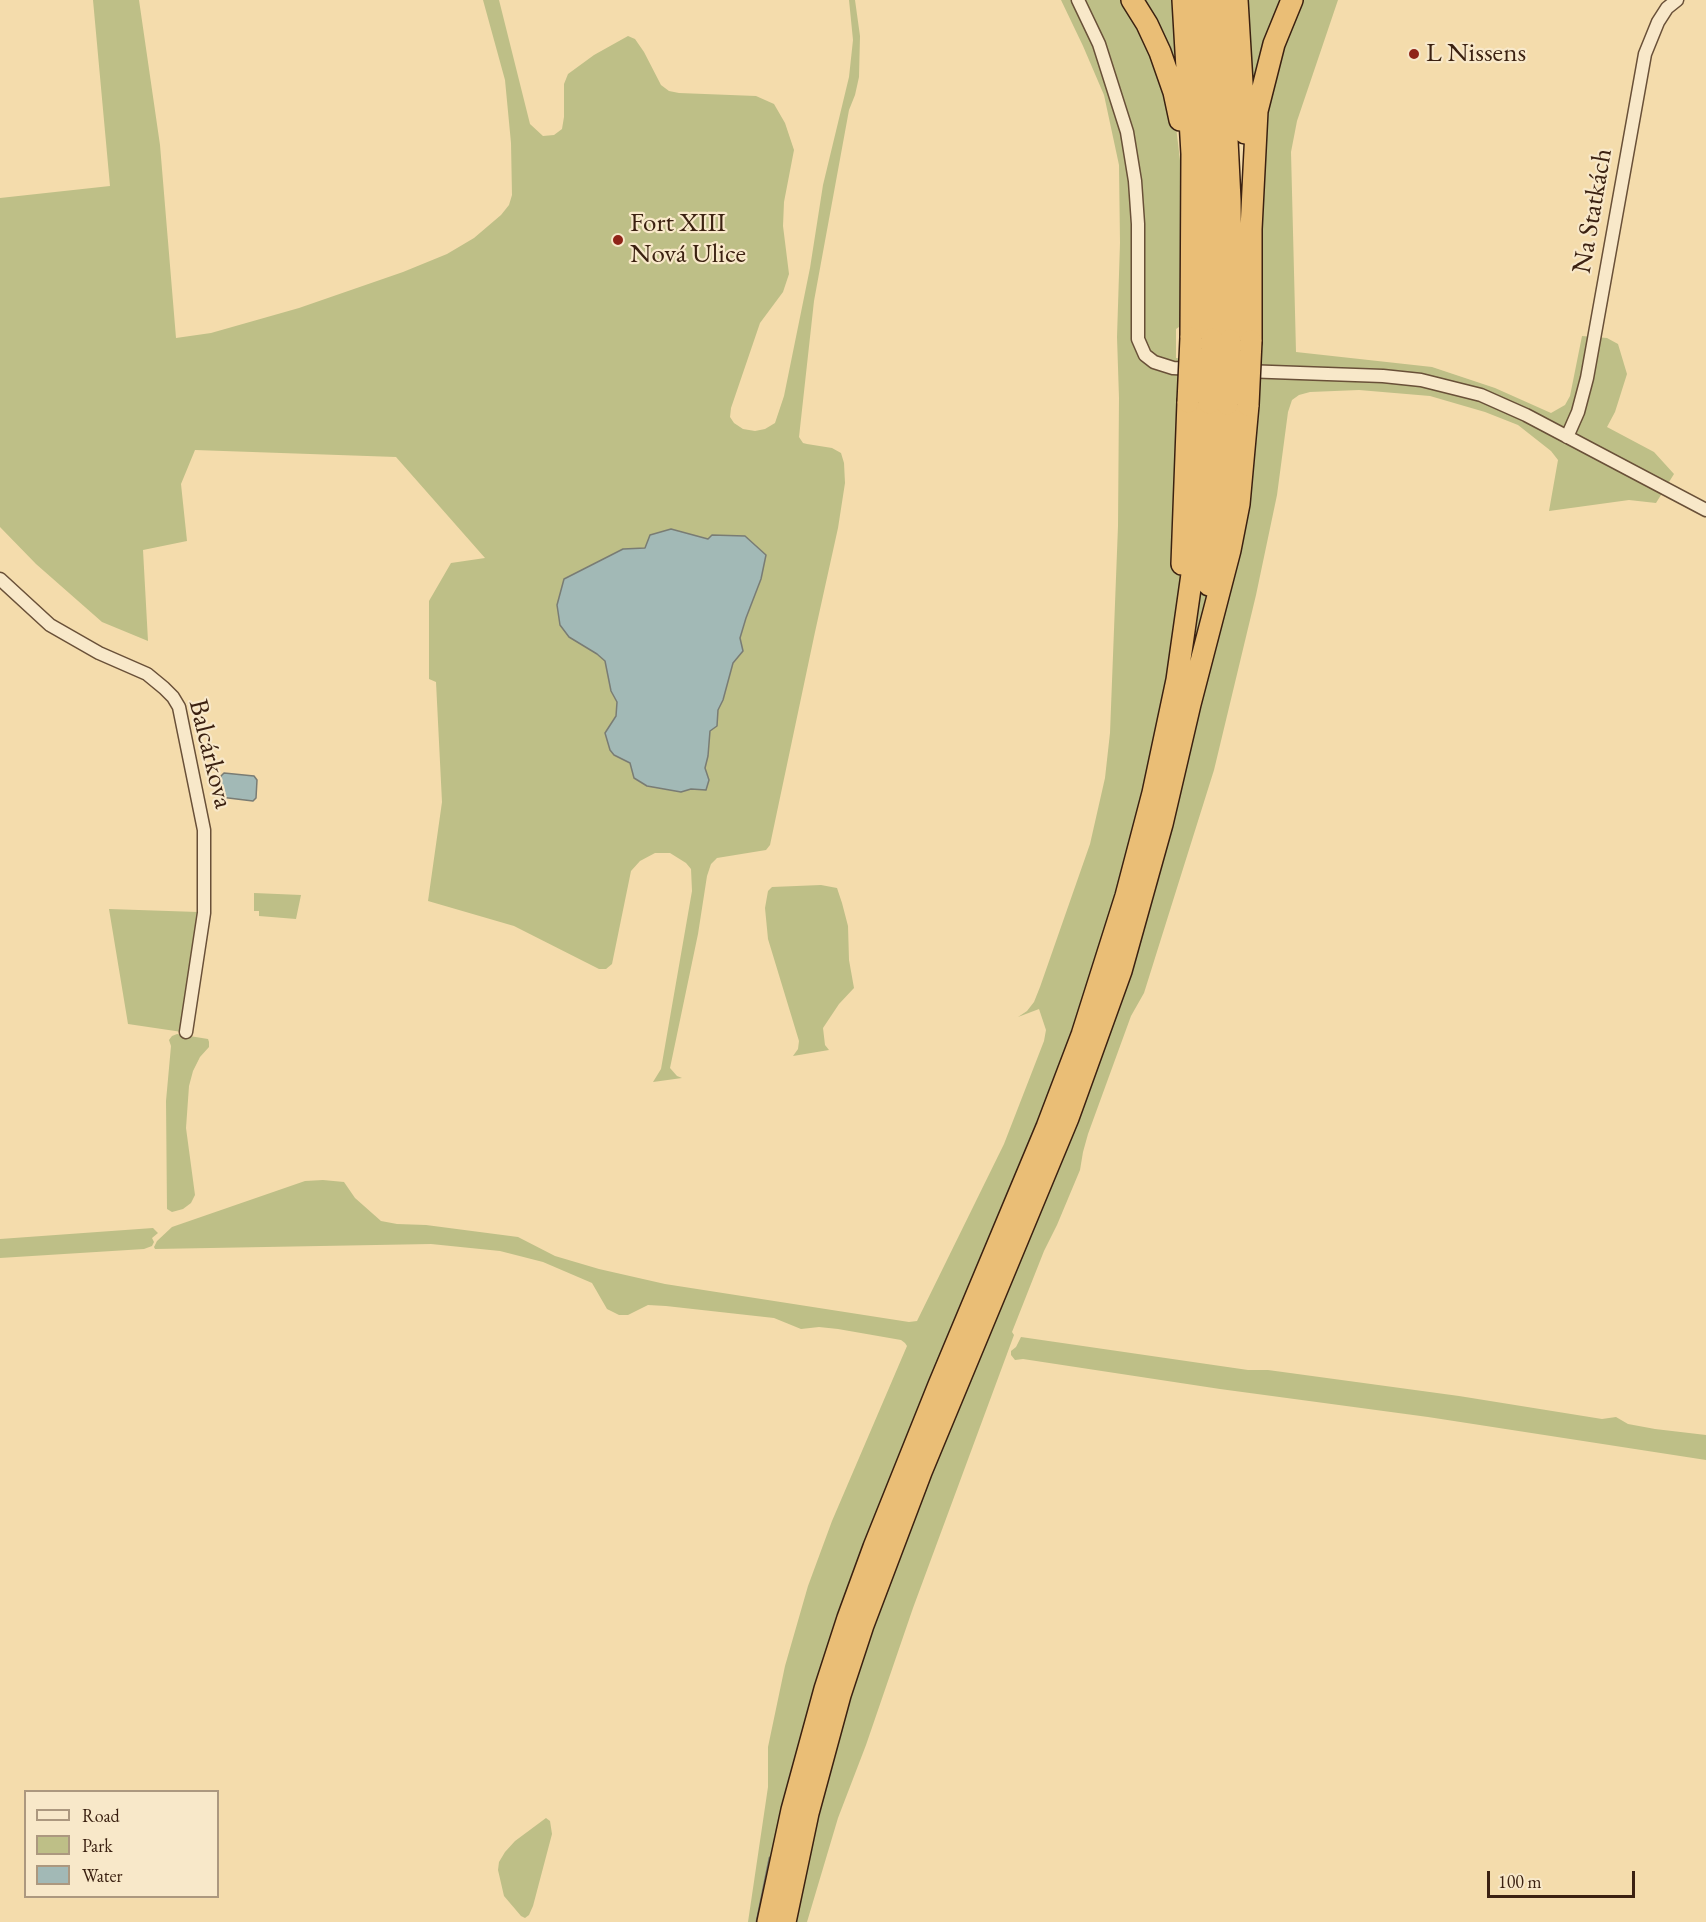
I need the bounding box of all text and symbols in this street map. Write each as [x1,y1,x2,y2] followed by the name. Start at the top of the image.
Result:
[1426,38,1526,70] place label: L Nissens
[1407,47,1421,61] marker: L Nissens
[1566,146,1620,276] street label: Na Statkách
[630,208,746,271] place label: Fort XIII Nová Ulice
[611,233,625,247] marker: Fort XIII Nová Ulice
[181,696,239,812] street label: Balcárkova
[24,1790,219,1898] legend
[82,1804,120,1827] text: Road
[82,1834,113,1857] text: Park
[1490,1859,1638,1897] scale bar
[82,1864,123,1887] text: Water
[1498,1870,1542,1893] text: 100 m

